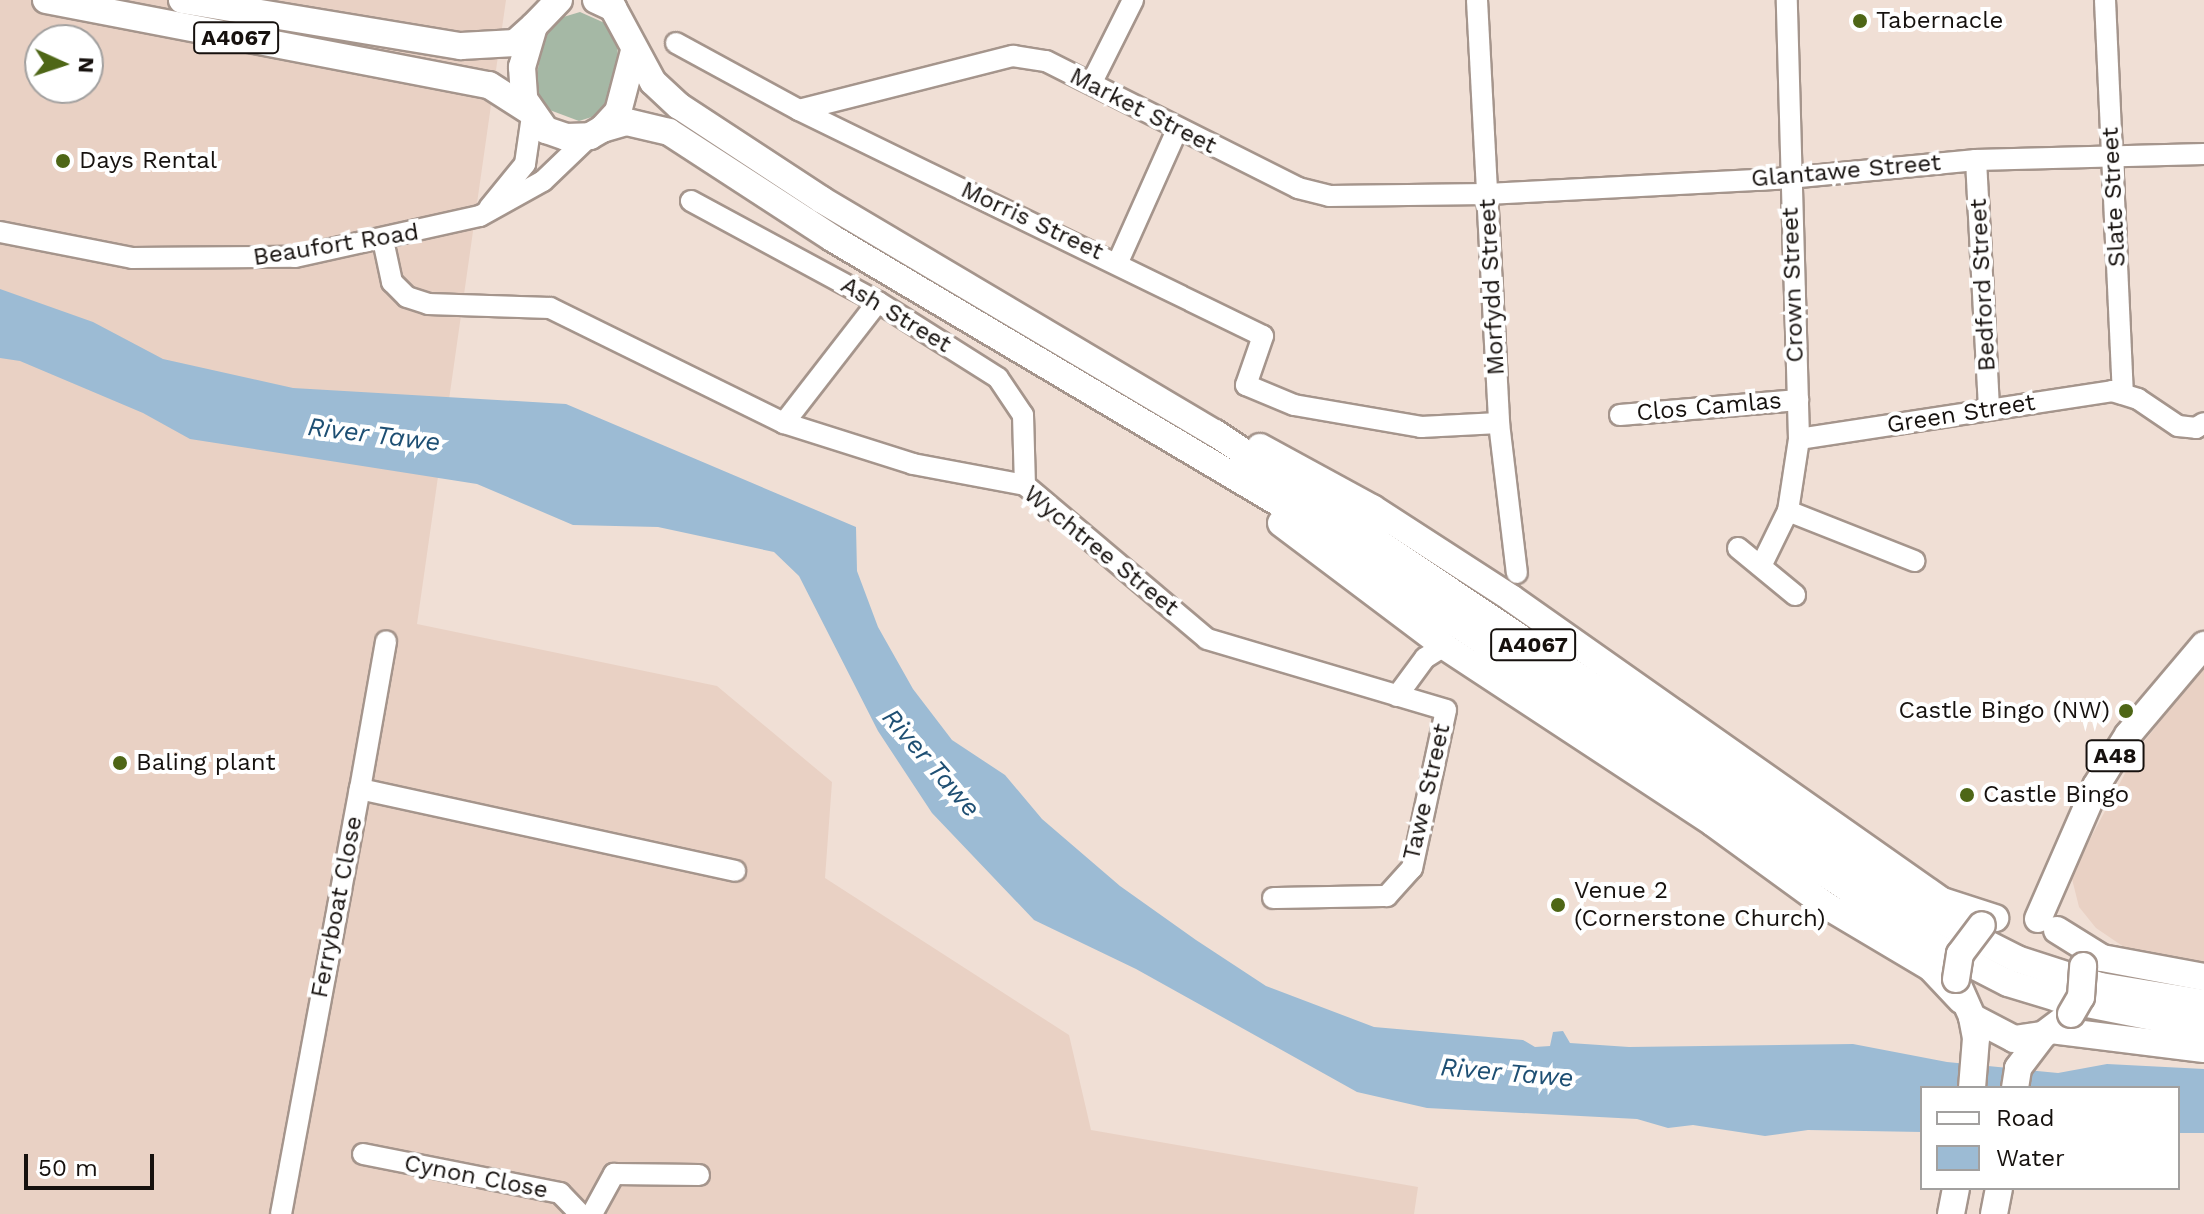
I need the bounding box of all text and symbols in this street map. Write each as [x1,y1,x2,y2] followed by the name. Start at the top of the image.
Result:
[1876,7,2003,35] place label: Tabernacle
[1851,12,1869,30] marker: Tabernacle
[192,20,280,56] road number: A4067
[24,24,104,104] north arrow
[74,56,99,74] text: N
[1065,62,1221,160] street label: Market Street
[2096,126,2132,268] street label: Slate Street
[79,147,217,175] place label: Days Rental
[1750,148,1942,194] street label: Glantawe Street
[54,152,72,170] marker: Days Rental
[956,175,1108,267] street label: Morris Street
[1473,198,1511,376] street label: Morfydd Street
[1964,198,2002,372] street label: Bedford Street
[1776,207,1810,363] street label: Crown Street
[251,218,421,272] street label: Beaufort Road
[836,271,956,359] street label: Ash Street
[1635,386,1783,428] street label: Clos Camlas
[1885,388,2037,440] street label: Green Street
[305,411,443,459] water label: River Tawe
[1018,480,1184,622] street label: Wychtree Street
[1489,627,1577,663] road number: A4067
[1898,697,2110,725] place label: Castle Bingo (NW)
[875,702,987,824] water label: River Tawe
[2117,702,2135,720] marker: Castle Bingo (NW)
[1397,721,1457,863] street label: Tawe Street
[2085,738,2145,774] road number: A48
[136,749,276,777] place label: Baling plant
[111,754,129,772] marker: Baling plant
[1983,781,2129,809] place label: Castle Bingo
[1958,786,1976,804] marker: Castle Bingo
[305,814,369,1000] street label: Ferryboat Close
[1574,877,1825,933] place label: Venue 2 (Cornerstone Church)
[1549,896,1567,914] marker: Venue 2 (Cornerstone Church)
[1438,1052,1576,1094] water label: River Tawe
[1920,1086,2180,1190] legend
[1996,1104,2055,1132] text: Road
[28,1138,158,1188] scale bar
[1996,1144,2065,1172] text: Water
[402,1149,550,1205] street label: Cynon Close
[38,1154,98,1182] text: 50 m

